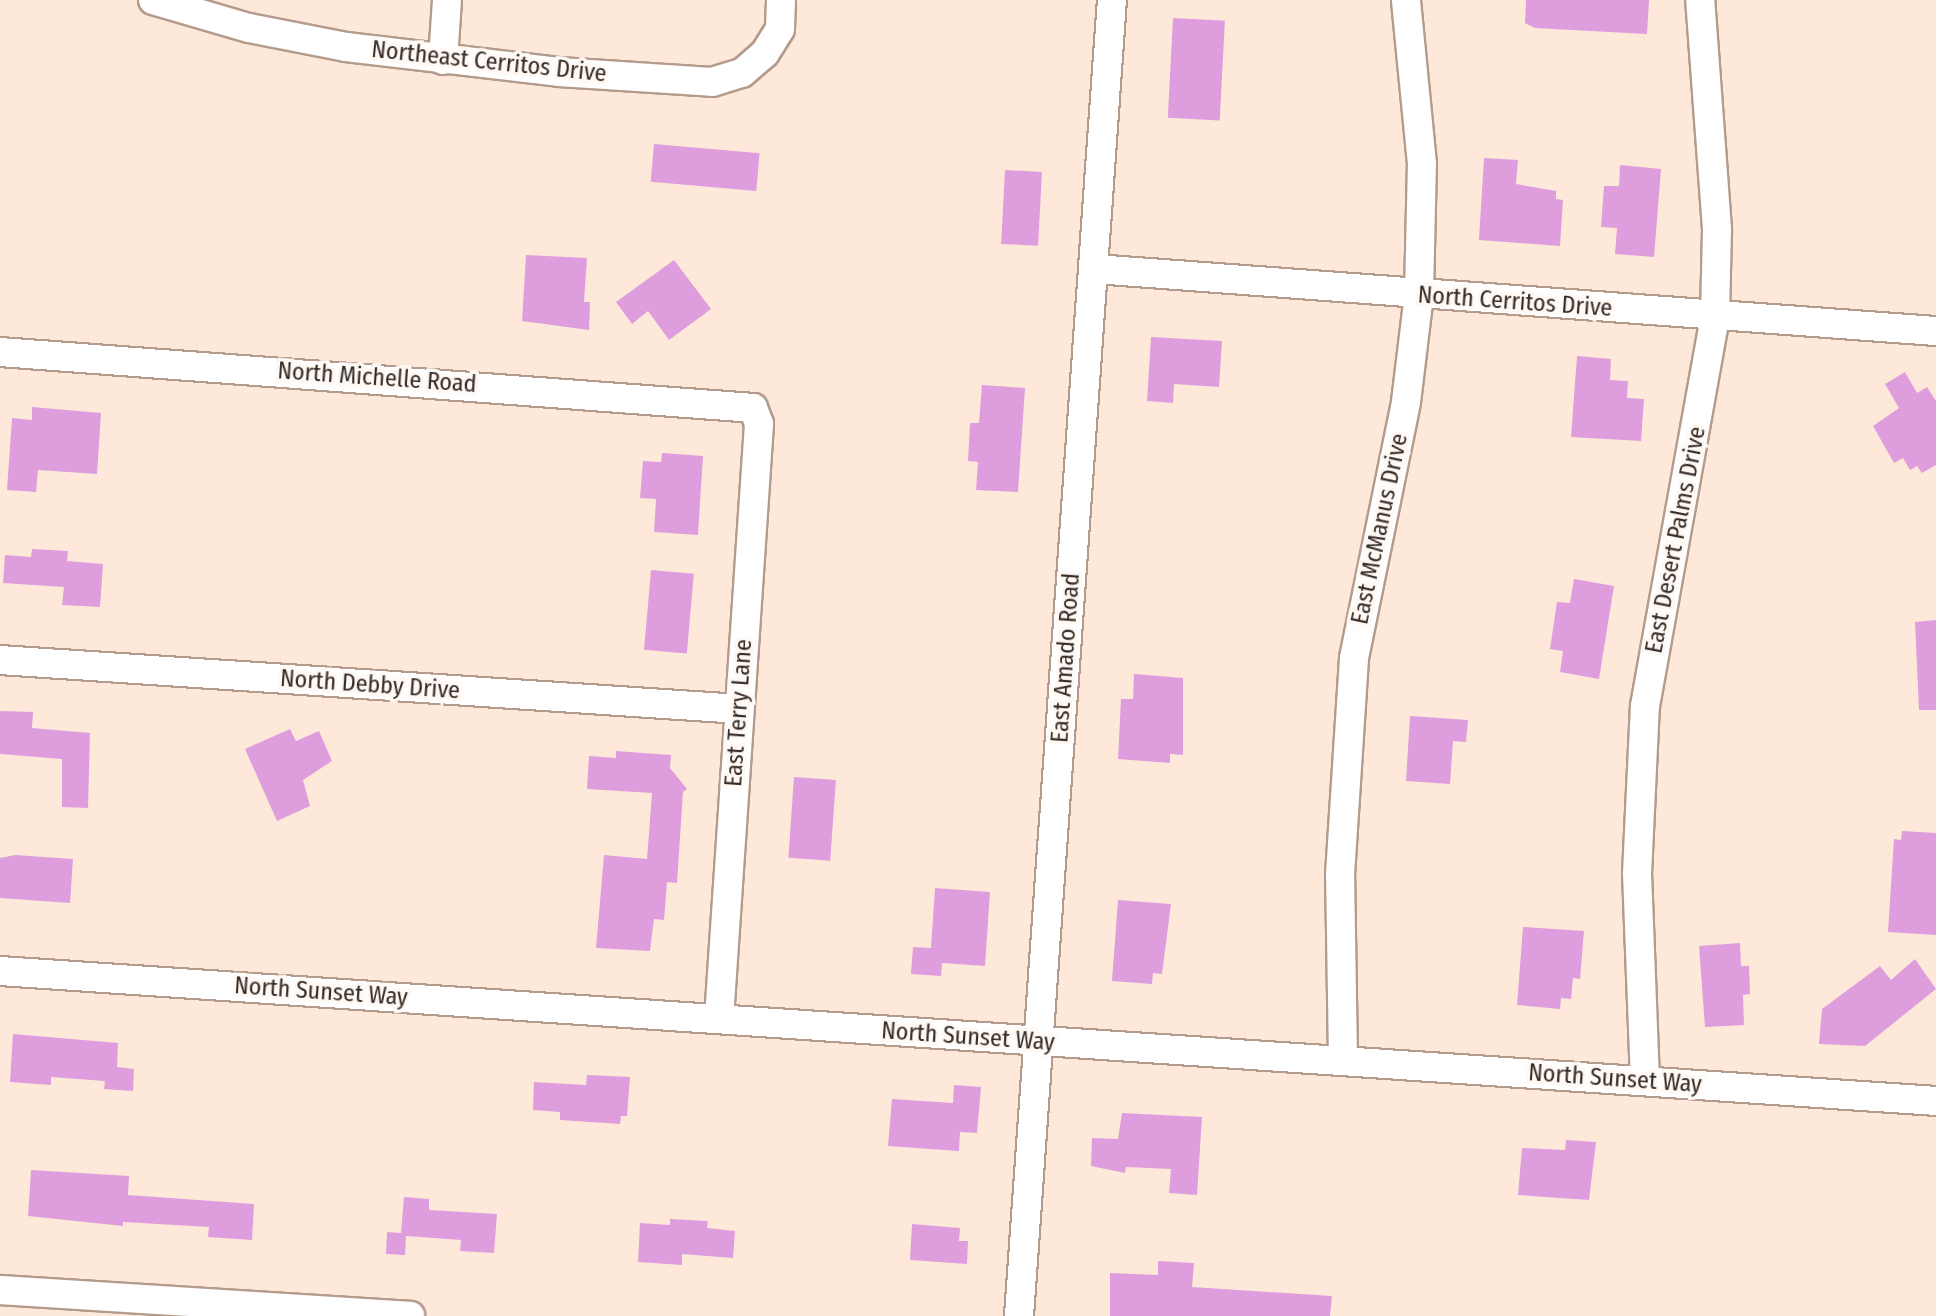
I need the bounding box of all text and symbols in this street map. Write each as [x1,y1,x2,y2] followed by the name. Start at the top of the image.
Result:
[370,35,608,89] street label: Northeast Cerritos Drive
[1417,281,1613,323] street label: North Cerritos Drive
[277,357,477,399] street label: North Michelle Road
[1640,424,1712,656] street label: East Desert Palms Drive
[1346,431,1414,627] street label: East McManus Drive
[1046,572,1086,744] street label: East Amado Road
[719,638,759,788] street label: East Terry Lane
[279,664,461,706] street label: North Debby Drive
[233,972,409,1012] street label: North Sunset Way
[880,1017,1056,1057] street label: North Sunset Way
[1527,1059,1703,1099] street label: North Sunset Way

